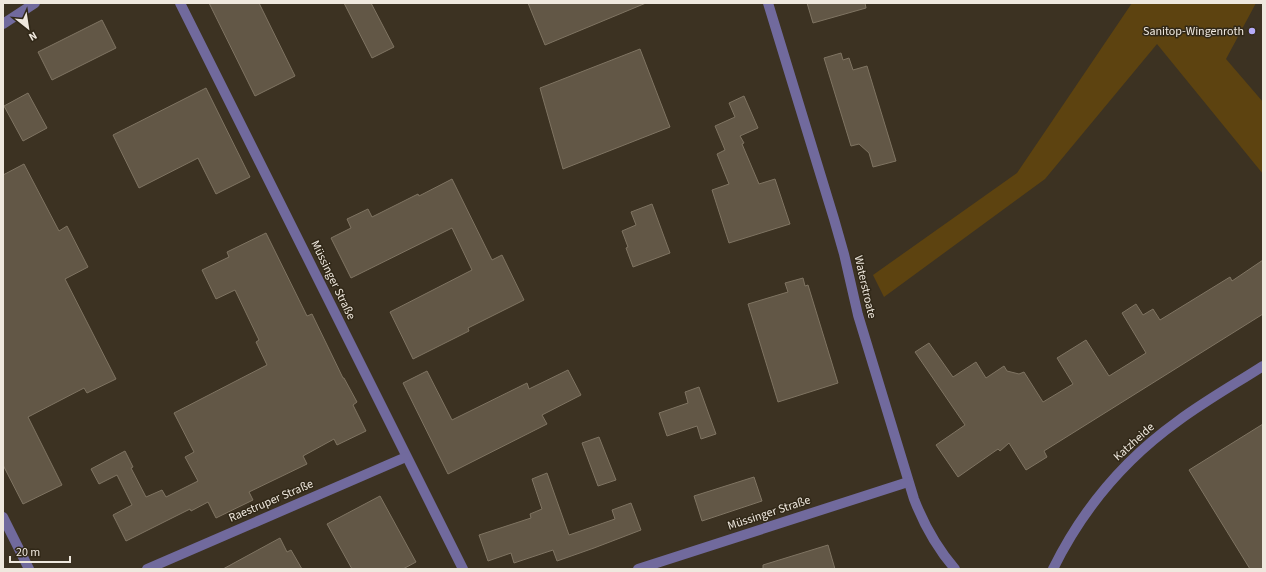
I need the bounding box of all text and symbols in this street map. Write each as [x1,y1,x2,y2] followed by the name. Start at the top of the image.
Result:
[8,8,48,48] north arrow
[1143,23,1244,40] place label: Sanitop-Wingenroth
[1247,26,1257,36] marker: Sanitop-Wingenroth
[26,28,40,45] text: N
[306,238,360,323] street label: Müssinger Straße
[850,254,880,320] street label: Waterstroate
[1110,419,1158,465] street label: Katzheide
[226,475,316,526] street label: Raestruper Straße
[725,492,813,534] street label: Müssinger Straße
[10,538,70,564] scale bar
[16,544,40,561] text: 20 m

